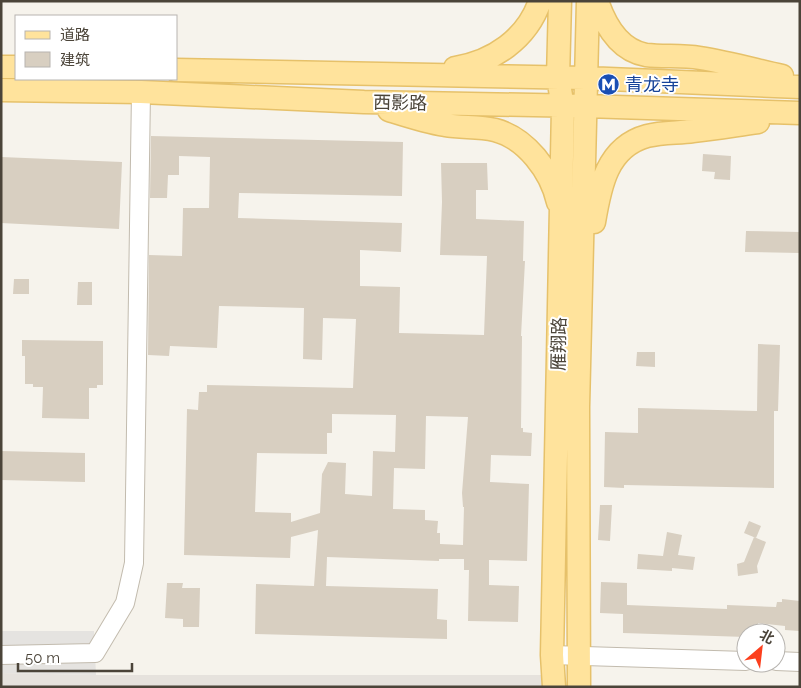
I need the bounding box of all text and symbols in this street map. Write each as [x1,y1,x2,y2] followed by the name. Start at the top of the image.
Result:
[15,15,178,80] legend
[60,26,90,44] text: 道路
[60,51,90,69] text: 建筑
[597,73,621,97] metro station icon: 青龙寺
[625,74,679,95] place label: 青龙寺
[373,92,427,113] street label: 西影路
[548,317,569,371] street label: 雁翔路
[736,623,786,673] north arrow
[757,626,777,647] text: 北
[18,640,131,672] scale bar
[25,649,60,667] text: 50 m

